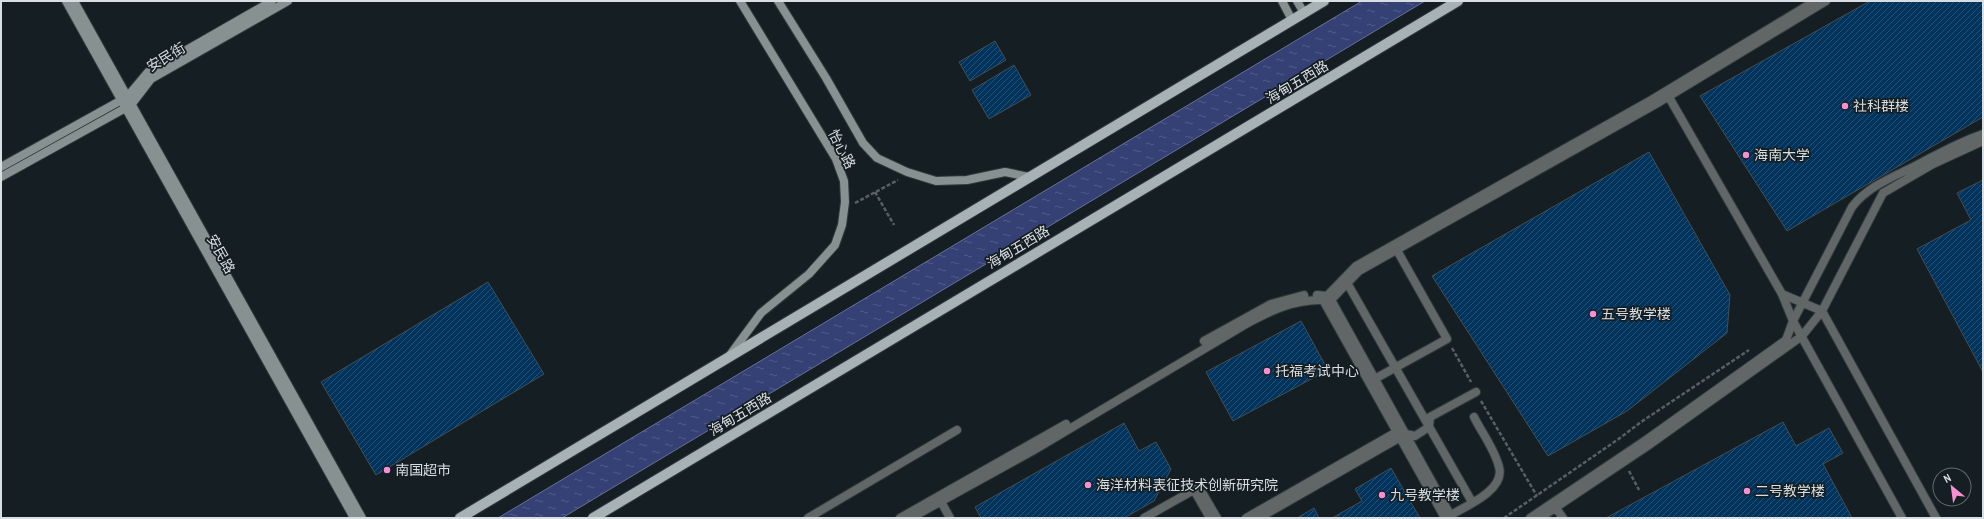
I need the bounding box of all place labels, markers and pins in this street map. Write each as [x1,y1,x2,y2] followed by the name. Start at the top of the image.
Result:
[1853,97,1909,115] place label: 社科群楼
[1840,101,1850,111] marker: 社科群楼
[1754,146,1810,164] place label: 海南大学
[1741,150,1751,160] marker: 海南大学
[1601,305,1671,323] place label: 五号教学楼
[1588,309,1598,319] marker: 五号教学楼
[1275,362,1359,380] place label: 托福考试中心
[1262,366,1272,376] marker: 托福考试中心
[395,461,451,479] place label: 南国超市
[382,465,392,475] marker: 南国超市
[1096,476,1278,494] place label: 海洋材料表征技术创新研究院
[1083,480,1093,490] marker: 海洋材料表征技术创新研究院
[1755,482,1825,500] place label: 二号教学楼
[1390,486,1460,504] place label: 九号教学楼
[1742,486,1752,496] marker: 二号教学楼
[1377,490,1387,500] marker: 九号教学楼

